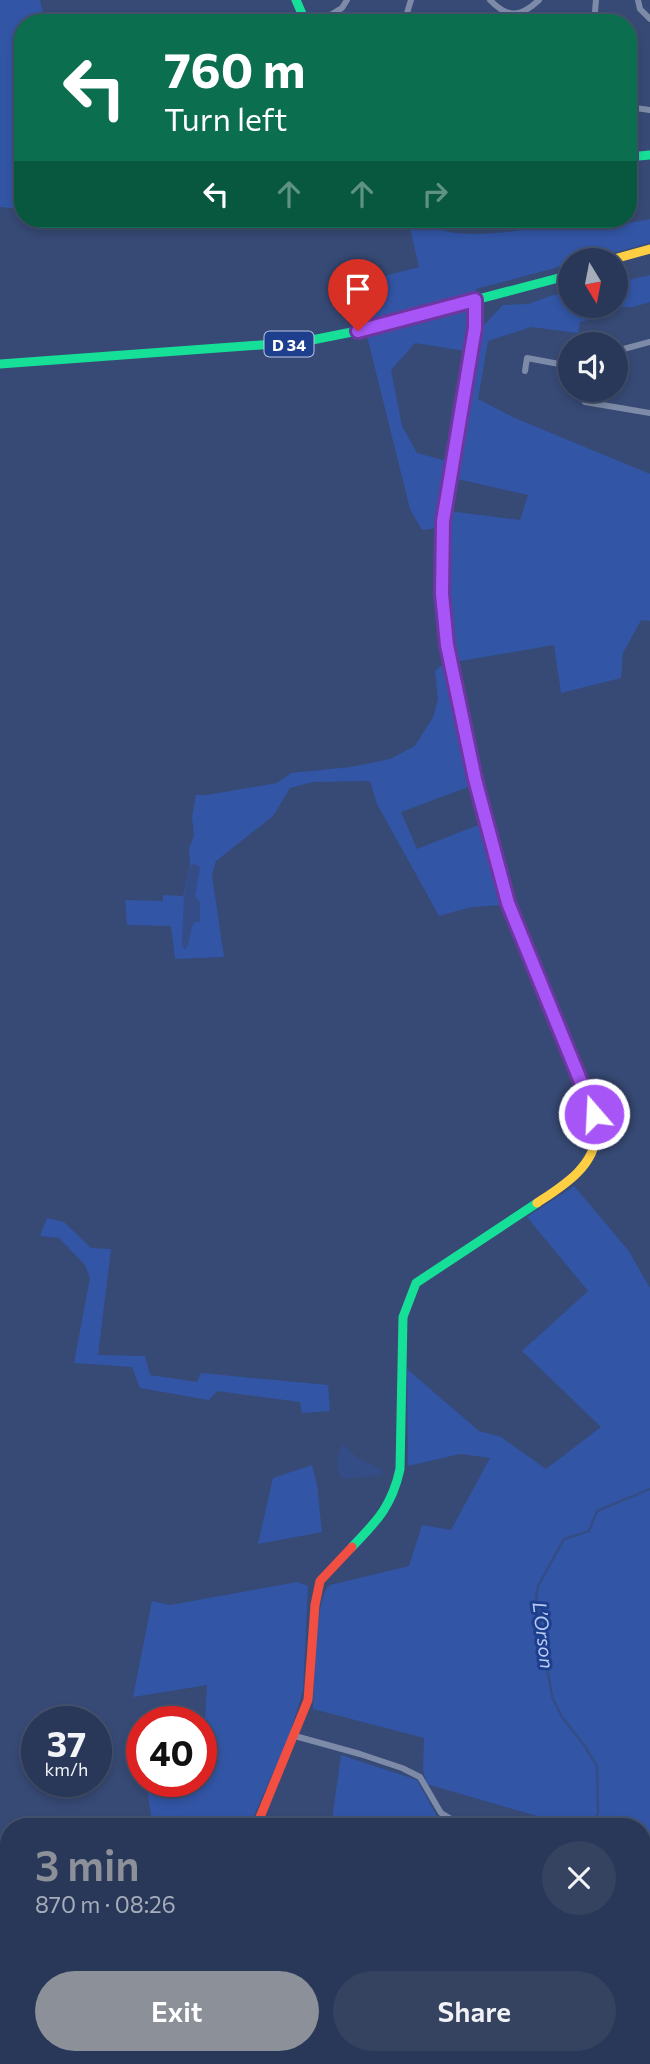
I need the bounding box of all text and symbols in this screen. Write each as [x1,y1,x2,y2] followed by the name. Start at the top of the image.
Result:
[164,38,306,98] text: 760 m
[49,42,140,133] icon: left
[164,98,288,138] text: Turn left
[197,175,235,213] icon: left
[270,175,308,213] icon: ahead
[343,175,381,213] icon: ahead
[416,175,454,213] icon: right
[558,248,628,318] north arrow
[558,248,628,402] map controls
[328,259,388,331] pin
[339,270,377,308] icon: arrive
[264,332,314,356] road number: D 34
[558,332,628,402] button: sound
[557,1077,631,1151] position arrow
[528,1600,560,1670] water label: L’Orson
[126,1706,217,1797] speed limit sign: 40
[47,1721,86,1764] text: 37
[45,1758,88,1780] text: km/h
[35,1838,140,1890] text: 3 min
[542,1841,616,1915] button: close
[35,1890,176,1918] text: 870 m · 08:26
[35,1971,319,2051] button: Exit
[333,1971,616,2051] button: Share

